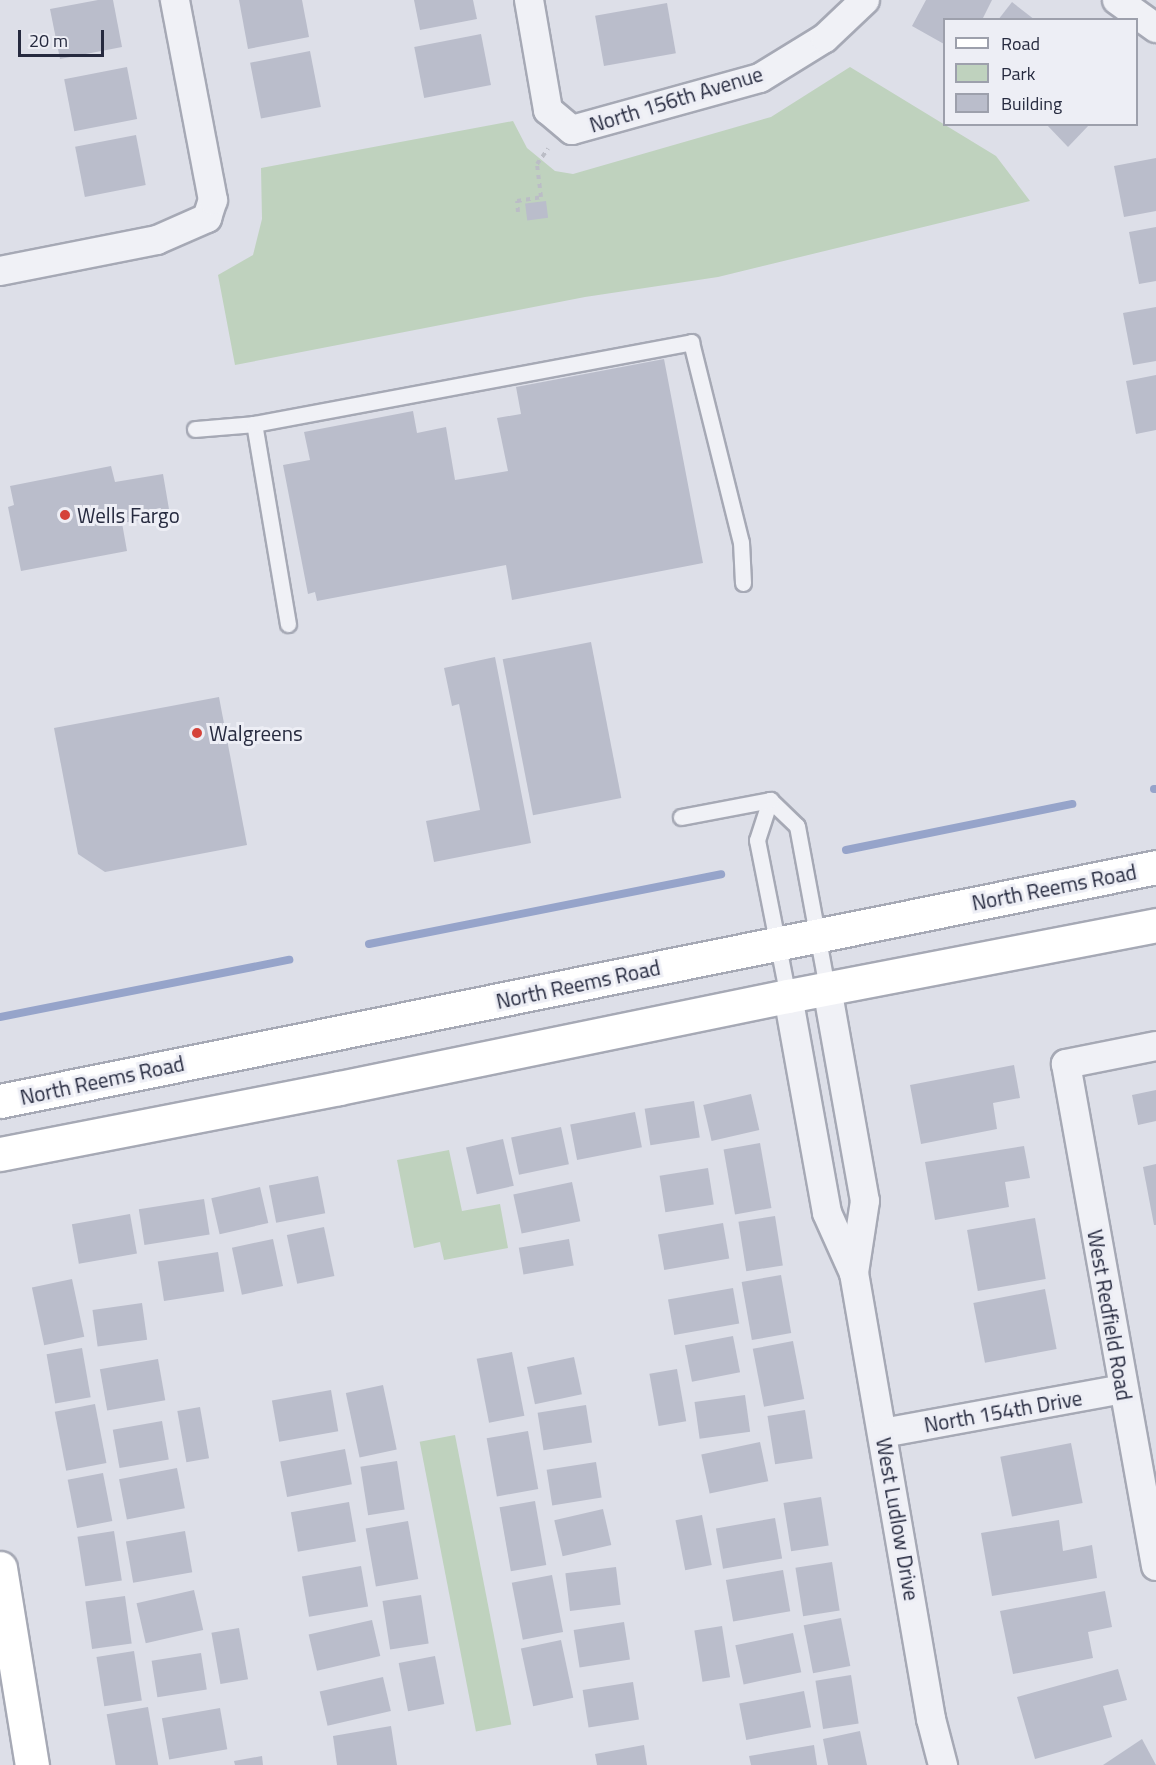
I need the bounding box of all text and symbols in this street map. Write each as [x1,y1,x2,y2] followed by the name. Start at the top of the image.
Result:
[21,18,106,56] scale bar
[943,18,1138,126] legend
[29,27,68,54] text: 20 m
[1001,30,1040,57] text: Road
[1001,60,1035,87] text: Park
[586,61,766,137] street label: North 156th Avenue
[1001,90,1062,117] text: Building
[77,502,180,528] place label: Wells Fargo
[58,508,72,522] marker: Wells Fargo
[209,720,303,746] place label: Walgreens
[190,726,204,740] marker: Walgreens
[970,859,1138,915] street label: North Reems Road
[494,954,662,1014] street label: North Reems Road
[18,1050,186,1110] street label: North Reems Road
[1083,1228,1137,1402] street label: West Redfield Road
[922,1385,1084,1437] street label: North 154th Drive
[871,1435,925,1603] street label: West Ludlow Drive

